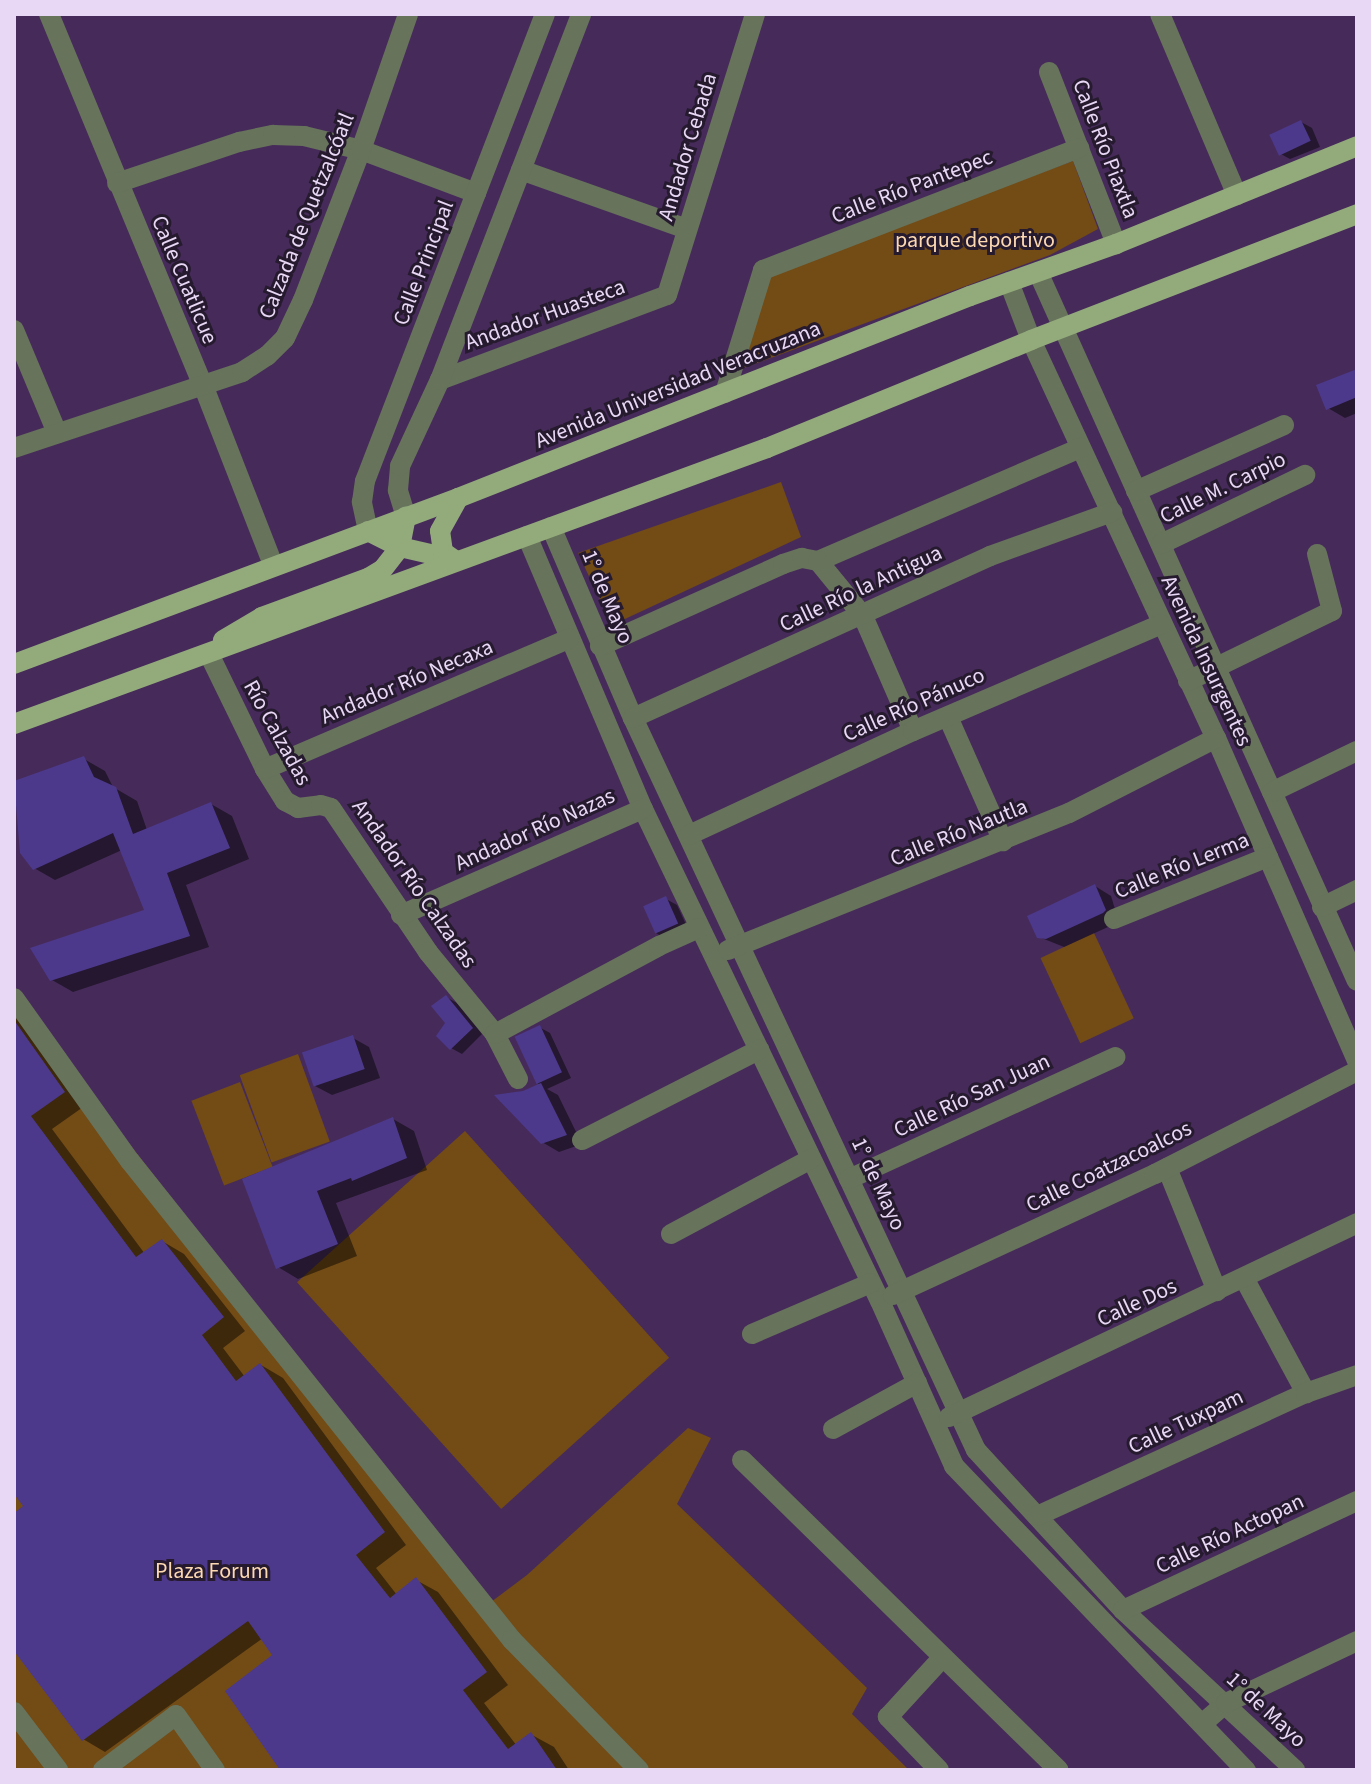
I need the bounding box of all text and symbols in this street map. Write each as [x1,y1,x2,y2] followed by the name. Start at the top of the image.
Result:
[653,70,723,224] street label: Andador Cebada
[1066,76,1144,222] street label: Calle Río Piaxtla
[254,109,360,323] street label: Calzada de Quetzalcóatl
[828,144,996,230] street label: Calle Río Pantepec
[388,197,460,329] street label: Calle Principal
[145,212,223,348] street label: Calle Cuatlicue
[895,228,1055,254] park label: parque deportivo
[461,274,629,356] street label: Andador Huasteca
[531,316,825,454] street label: Avenida Universidad Veracruzana
[1156,446,1290,530] street label: Calle M. Carpio
[775,540,947,638] street label: Calle Río la Antigua
[575,546,639,648] street label: 1° de Mayo
[1155,571,1257,751] street label: Avenida Insurgentes
[317,634,497,730] street label: Andador Río Necaxa
[839,662,989,748] street label: Calle Río Pánuco
[237,676,317,790] street label: Río Calzadas
[451,783,619,877] street label: Andador Río Nazas
[886,793,1032,873] street label: Calle Río Nautla
[346,795,482,973] street label: Andador Río Calzadas
[1111,827,1253,905] street label: Calle Río Lerma
[890,1048,1054,1144] street label: Calle Río San Juan
[1022,1115,1196,1219] street label: Calle Coatzacoalcos
[845,1133,911,1235] street label: 1° de Mayo
[1093,1273,1181,1333] street label: Calle Dos
[1124,1384,1248,1460] street label: Calle Tuxpam
[1152,1488,1308,1580] street label: Calle Río Actopan
[155,1559,269,1585] park label: Plaza Forum
[1221,1666,1311,1754] street label: 1° de Mayo

